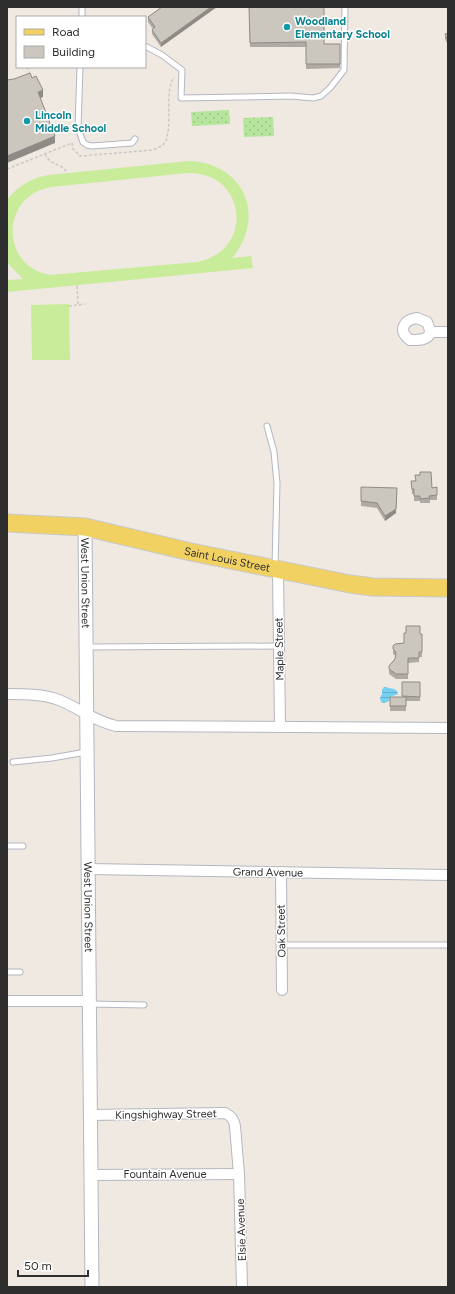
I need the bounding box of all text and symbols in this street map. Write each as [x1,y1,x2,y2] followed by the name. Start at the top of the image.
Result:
[295,15,390,41] place label: Woodland Elementary School
[16,16,146,68] legend
[282,22,292,32] marker: Woodland Elementary School
[52,25,80,39] text: Road
[52,45,95,59] text: Building
[35,109,107,135] place label: Lincoln Middle School
[22,116,32,126] marker: Lincoln Middle School
[78,538,92,628] street label: West Union Street
[183,545,271,575] street label: Saint Louis Street
[272,617,287,681] street label: Maple Street
[81,862,95,952] street label: West Union Street
[233,865,303,880] street label: Grand Avenue
[275,904,288,958] street label: Oak Street
[115,1107,217,1122] street label: Kingshighway Street
[124,1168,206,1181] street label: Fountain Avenue
[234,1199,249,1261] street label: Elsie Avenue
[18,1252,88,1278] scale bar
[24,1259,52,1273] text: 50 m

